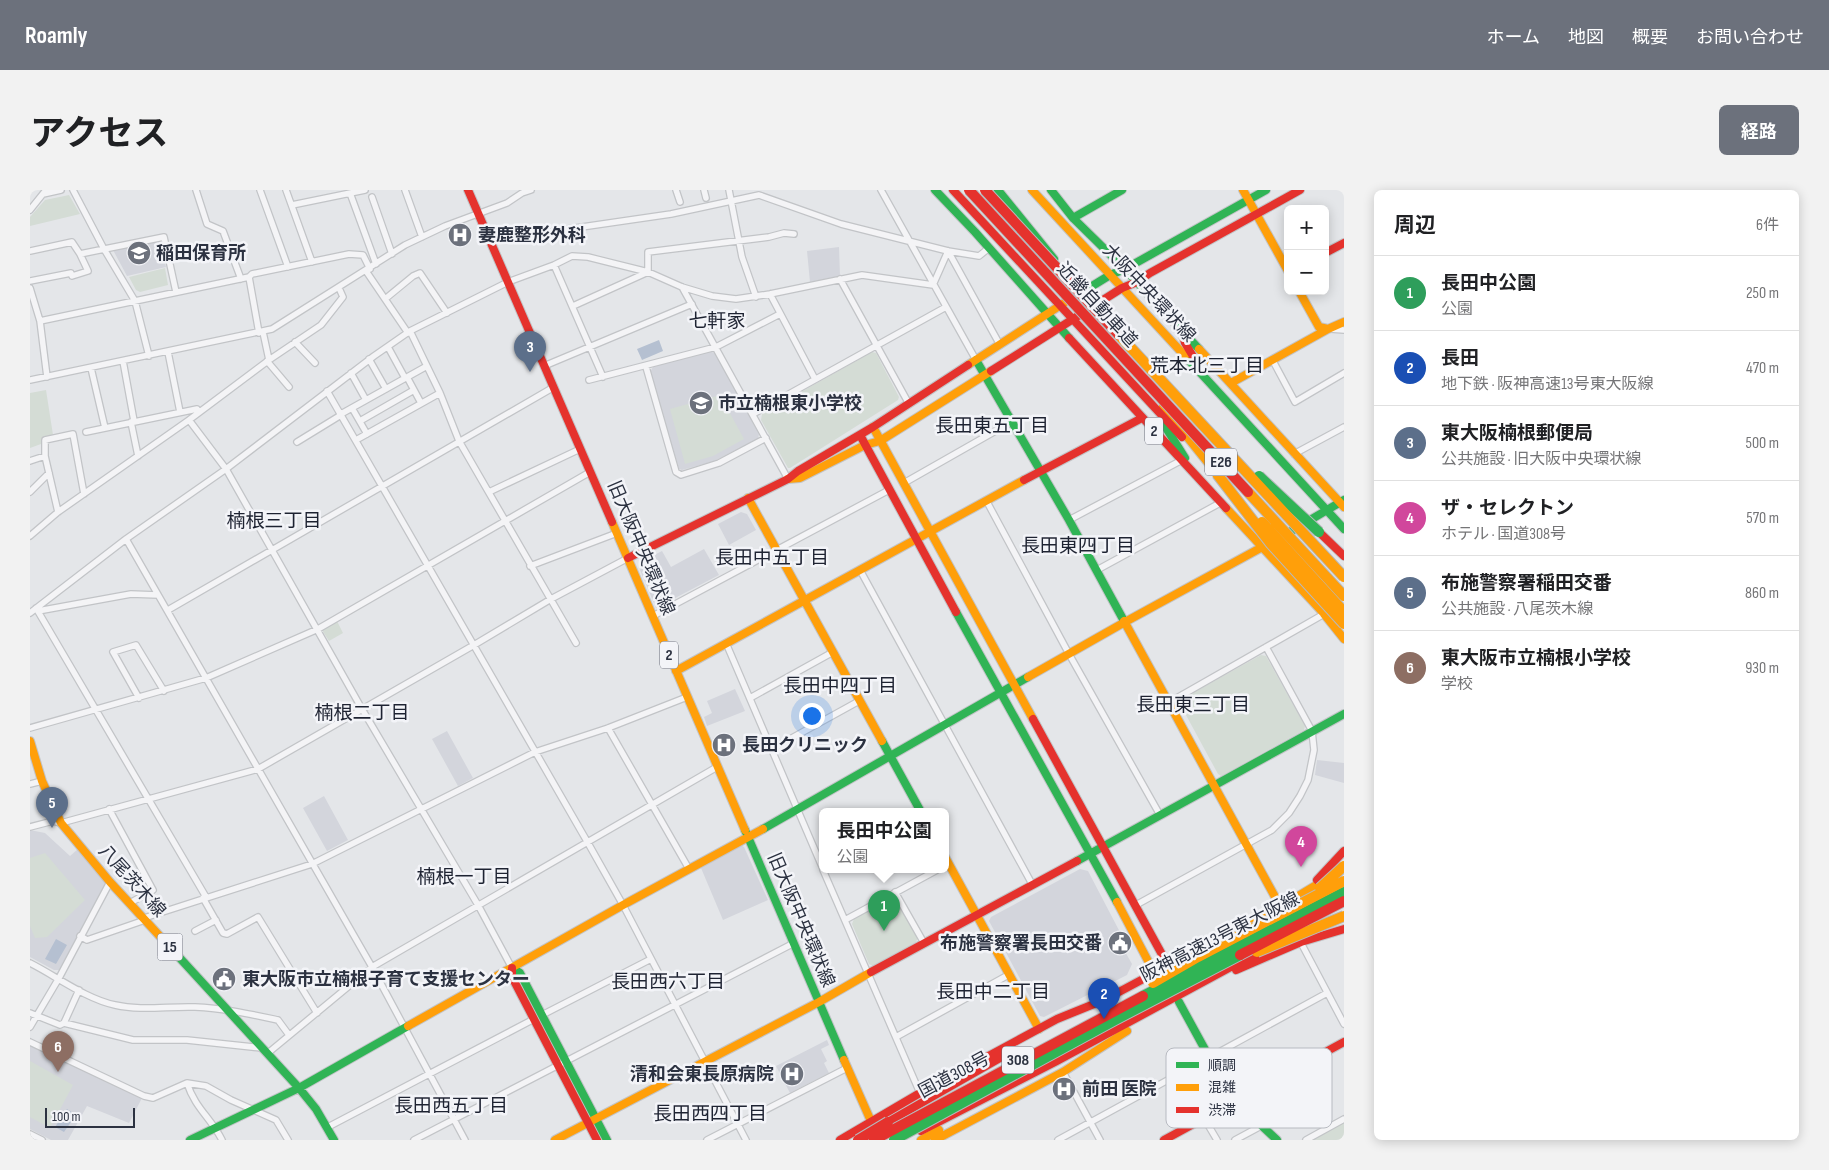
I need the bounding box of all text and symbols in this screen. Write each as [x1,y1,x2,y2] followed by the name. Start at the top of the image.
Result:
[25,21,88,50] text: Roamly
[1487,27,1540,48] text: ホーム
[1568,27,1604,48] text: 地図
[1632,27,1668,48] text: 概要
[1696,27,1804,48] text: お問い合わせ
[1719,105,1799,155] button: 経路
[30,113,168,156] text: アクセス
[1284,205,1329,295] map controls
[1284,205,1329,250] button: +
[1394,213,1436,238] text: 周辺
[1756,216,1779,235] text: 6件
[447,222,473,248] hospital icon: 妻鹿整形外科
[478,225,586,246] place label: 妻鹿整形外科
[126,240,152,266] school or university icon: 稲田保育所
[1098,240,1200,346] street label: 大阪中央環状線
[156,243,246,264] place label: 稲田保育所
[1284,250,1329,295] button: −
[1052,258,1142,352] street label: 近畿自動車道
[1441,272,1536,295] text: 長田中公園
[1407,284,1413,303] text: 1
[1746,284,1779,303] text: 250 m
[1441,300,1473,319] text: 公園
[688,310,746,333] district label: 七軒家
[514,331,546,372] pin: 3
[1441,347,1479,370] text: 長田
[1150,355,1264,378] district label: 荒本北三丁目
[1406,359,1414,378] text: 2
[1746,359,1779,378] text: 470 m
[1441,375,1654,394] text: 地下鉄 · 阪神高速13号東大阪線
[688,390,714,416] school or university icon: 市立楠根東小学校
[718,393,862,414] place label: 市立楠根東小学校
[935,415,1049,438] district label: 長田東五丁目
[1145,418,1163,445] road number: 2
[1441,422,1593,445] text: 東大阪楠根郵便局
[1406,434,1414,453] text: 3
[1745,434,1779,453] text: 500 m
[1205,448,1237,476] road number: E26
[1441,450,1641,469] text: 公共施設 · 旧大阪中央環状線
[603,478,679,618] street label: 旧大阪中央環状線
[1441,497,1574,520] text: ザ・セレクトン
[1406,509,1414,528] text: 4
[1746,509,1779,528] text: 570 m
[226,510,322,533] district label: 楠根三丁目
[1441,525,1566,544] text: ホテル · 国道308号
[1021,535,1135,558] district label: 長田東四丁目
[715,547,829,570] district label: 長田中五丁目
[1441,572,1612,595] text: 布施警察署稲田交番
[1406,584,1414,603] text: 5
[1745,584,1779,603] text: 860 m
[1441,600,1593,619] text: 公共施設 · 八尾茨木線
[660,642,678,668] road number: 2
[1441,647,1631,670] text: 東大阪市立楠根小学校
[1406,659,1414,678] text: 6
[1745,659,1779,678] text: 930 m
[783,675,897,698] district label: 長田中四丁目
[1441,675,1473,694] text: 学校
[1136,694,1250,717] district label: 長田東三丁目
[314,702,410,725] district label: 楠根二丁目
[799,703,825,729] your location
[711,732,737,758] hospital icon: 長田クリニック
[742,735,868,756] place label: 長田クリニック
[36,787,68,828] pin: 5
[819,808,949,873] popup
[836,820,932,843] text: 長田中公園
[1285,826,1317,867] pin: 4
[94,841,170,921] street label: 八尾茨木線
[836,848,869,867] text: 公園
[763,850,839,990] street label: 旧大阪中央環状線
[416,866,512,889] district label: 楠根一丁目
[1137,888,1303,986] street label: 阪神高速13号東大阪線
[868,890,900,931] pin: 1
[1107,930,1133,956] public building icon: 布施警察署長田交番
[940,933,1102,954] place label: 布施警察署長田交番
[158,934,182,960] road number: 15
[211,966,237,992] public building icon: 東大阪市立楠根子育て支援センター
[242,969,530,990] place label: 東大阪市立楠根子育て支援センター
[611,971,725,994] district label: 長田西六丁目
[1088,978,1120,1019] pin: 2
[936,981,1050,1004] district label: 長田中二丁目
[42,1031,74,1072] pin: 6
[1002,1046,1034,1074] road number: 308
[915,1048,993,1102] street label: 国道308号
[1166,1048,1332,1128] legend
[1208,1057,1236,1074] text: 順調
[779,1061,805,1087] hospital icon: 清和会東長原病院
[630,1064,774,1085] place label: 清和会東長原病院
[1051,1076,1077,1102] hospital icon: 前田 医院
[1082,1079,1157,1100] place label: 前田 医院
[1208,1079,1236,1096] text: 混雑
[394,1095,508,1118] district label: 長田西五丁目
[1208,1102,1236,1119] text: 渋滞
[653,1103,767,1126] district label: 長田西四丁目
[45,1105,135,1128] scale bar
[52,1108,81,1125] text: 100 m

